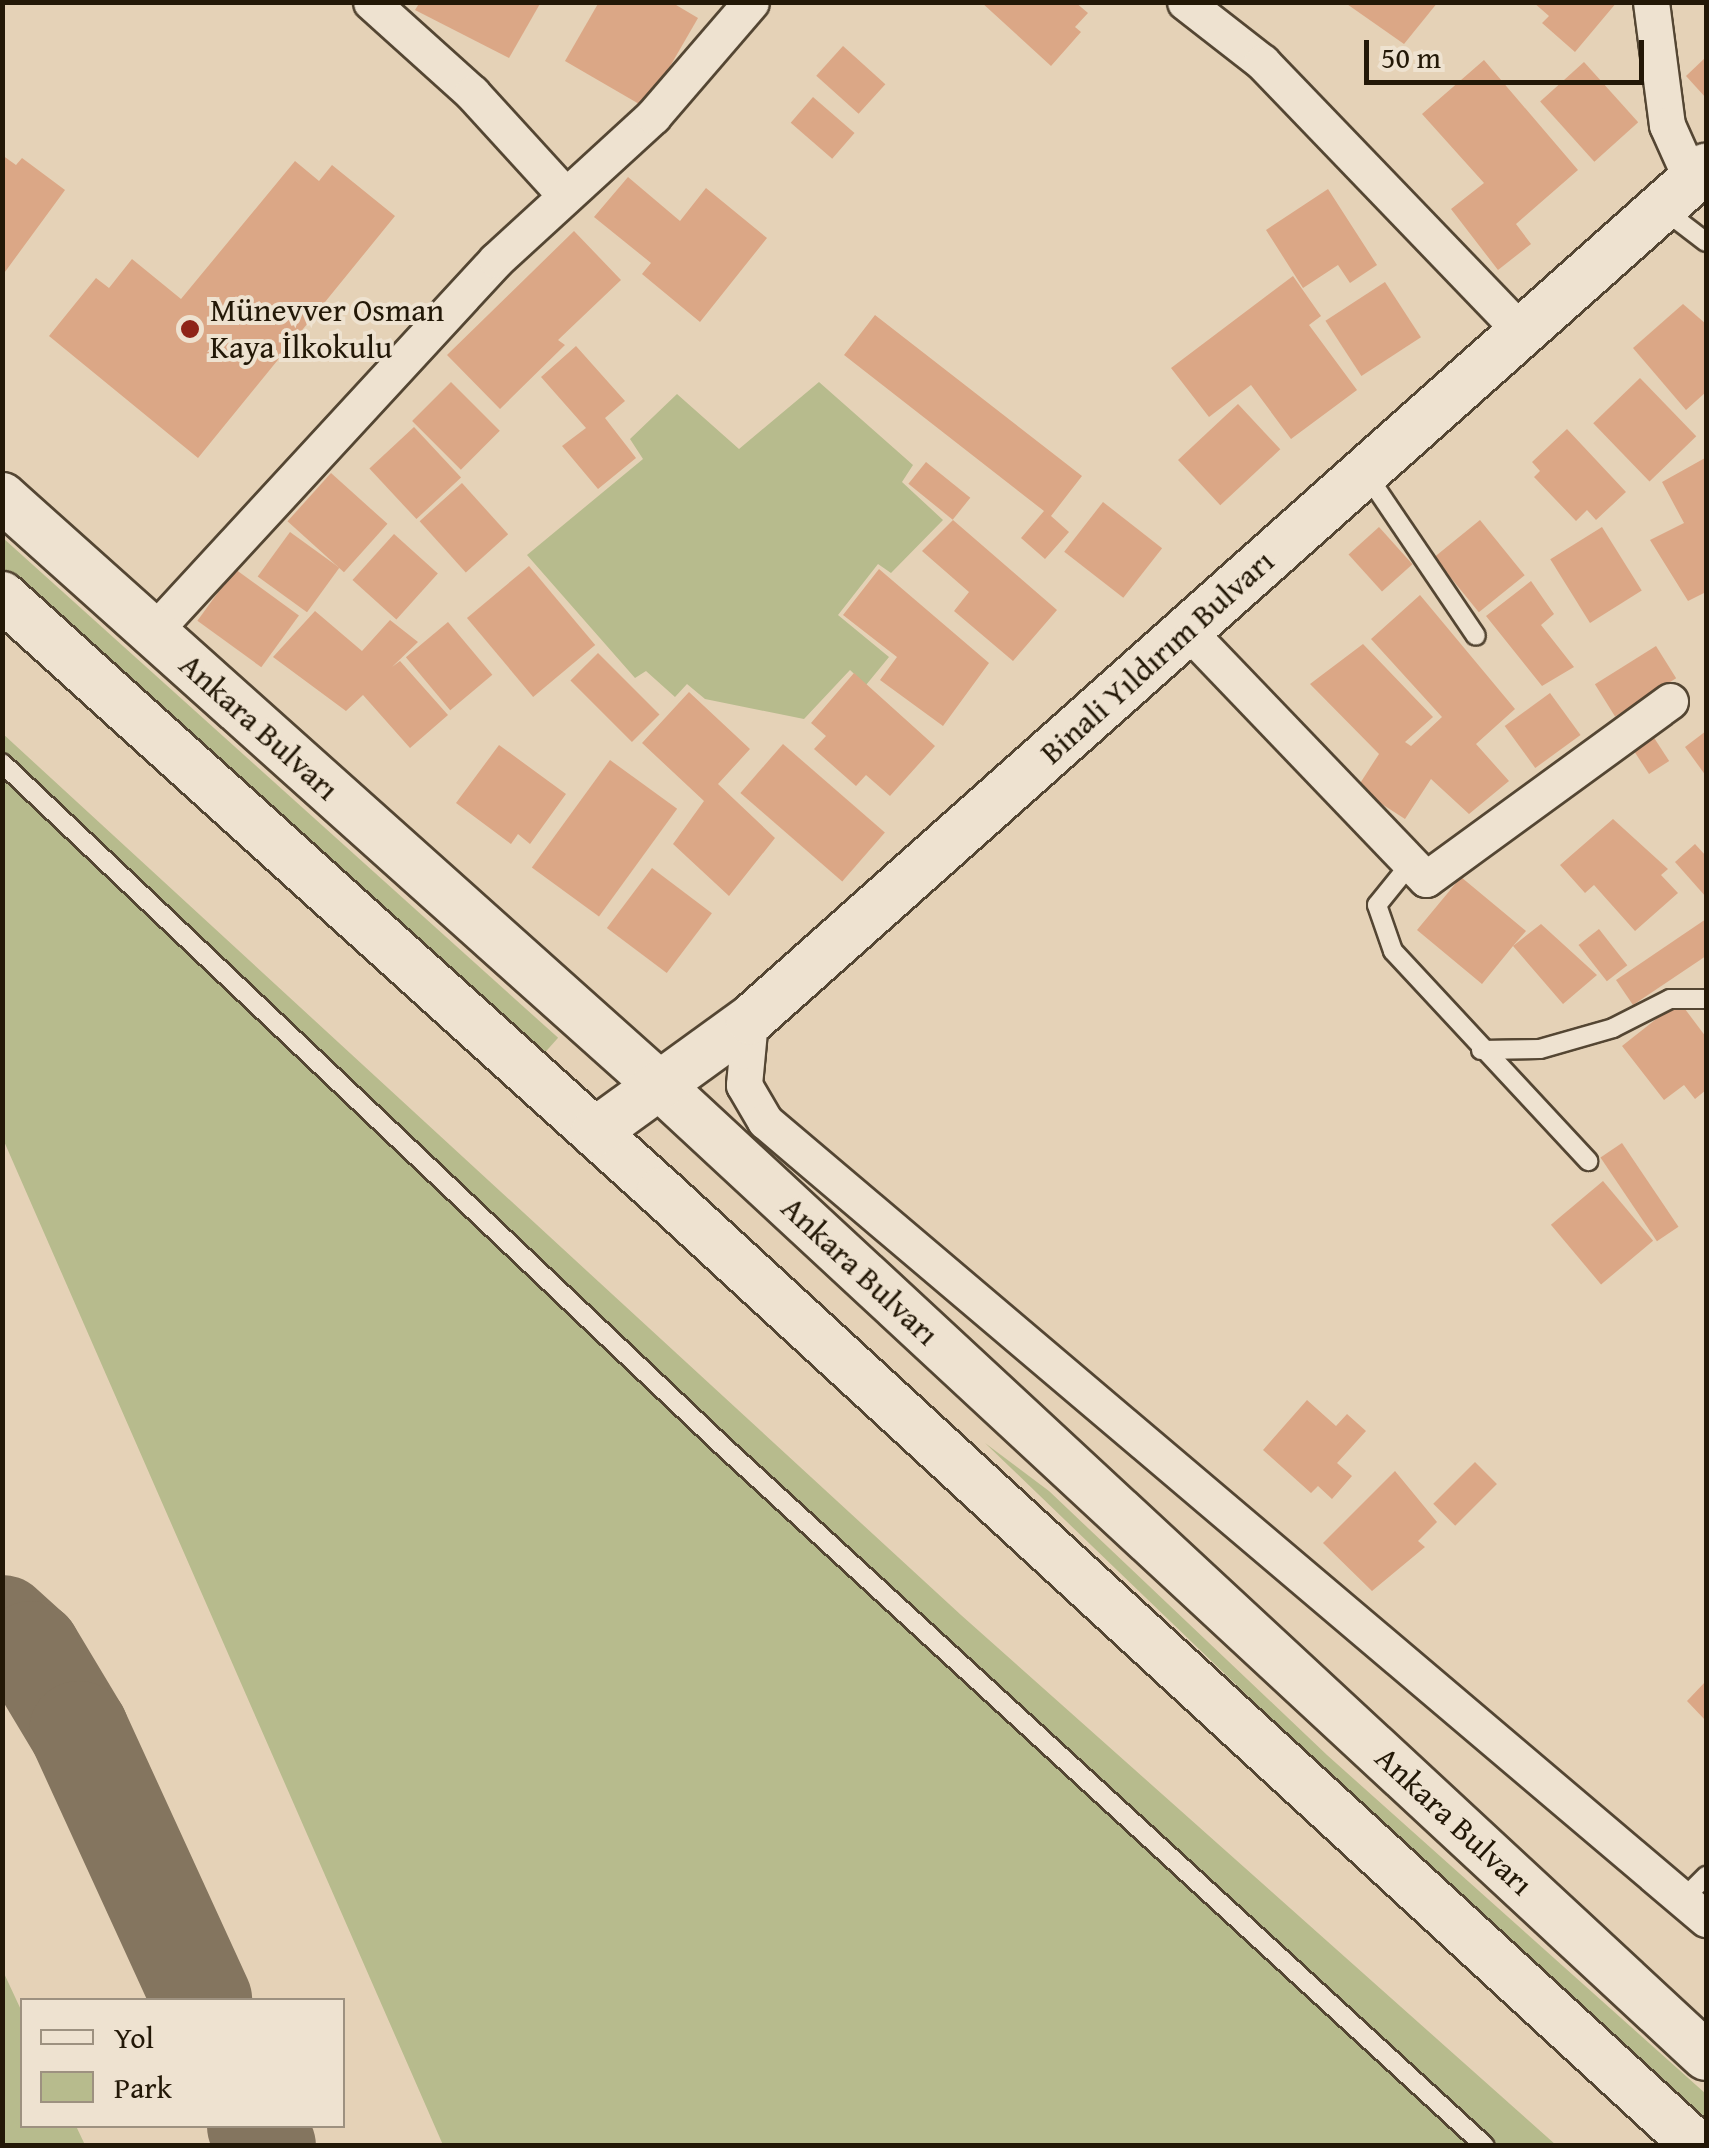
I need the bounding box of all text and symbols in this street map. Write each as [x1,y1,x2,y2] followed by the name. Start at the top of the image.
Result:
[1369,20,1649,82] scale bar
[1381,35,1441,79] text: 50 m
[210,292,444,367] place label: Münevver Osman Kaya İlkokulu
[179,318,201,340] marker: Münevver Osman Kaya İlkokulu
[1032,542,1282,772] street label: Binali Yıldırım Bulvarı
[172,646,346,808] street label: Ankara Bulvarı
[773,1188,947,1354] street label: Ankara Bulvarı
[1367,1738,1541,1904] street label: Ankara Bulvarı
[20,1998,345,2128] legend
[114,2015,154,2059] text: Yol
[114,2065,172,2109] text: Park

